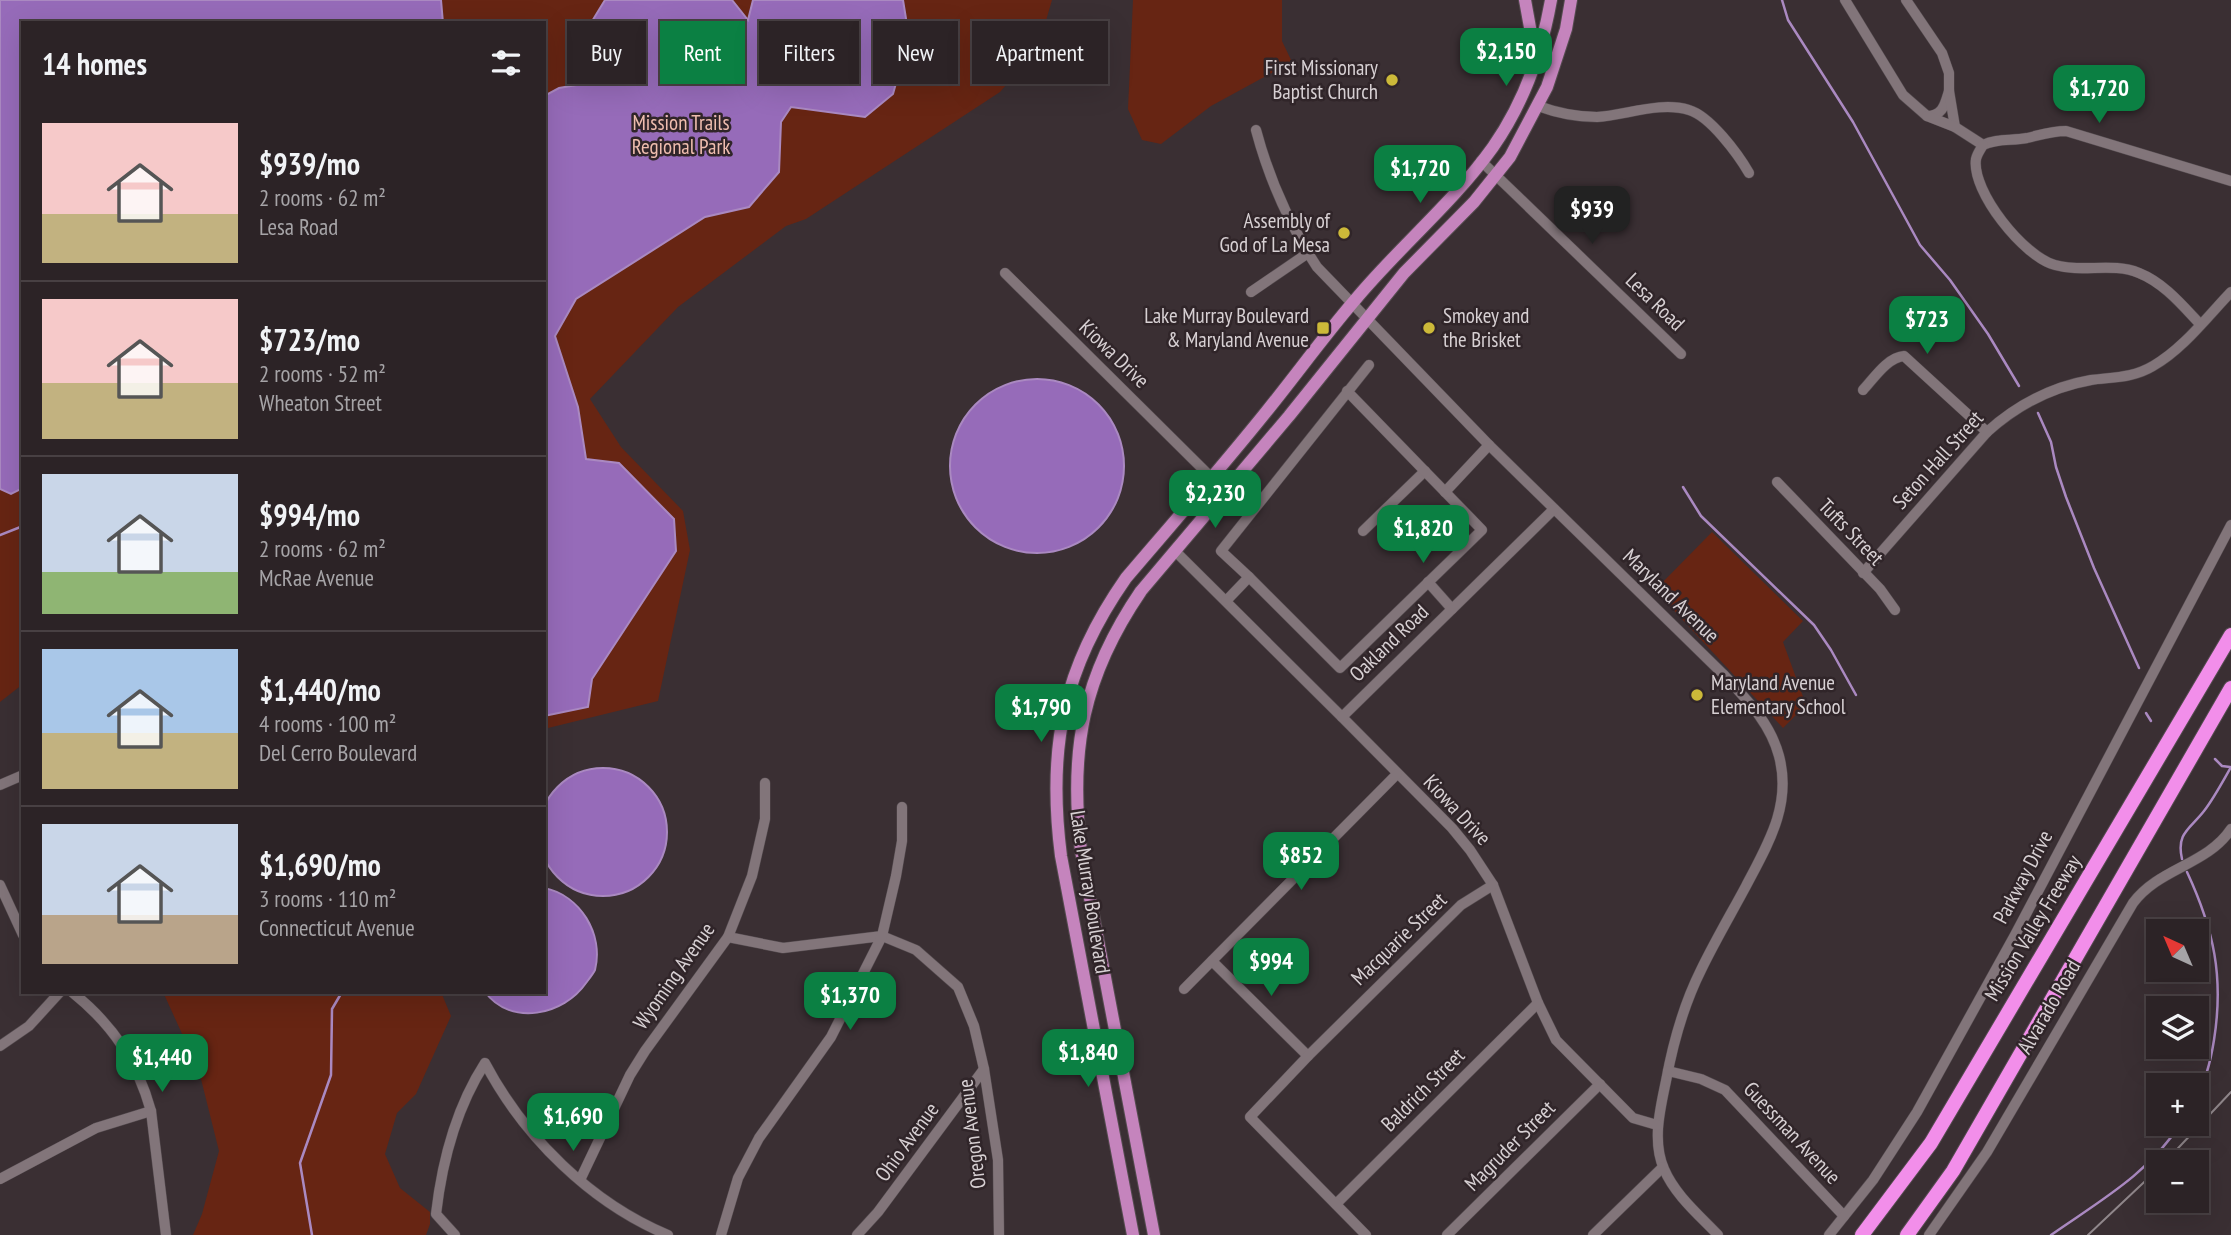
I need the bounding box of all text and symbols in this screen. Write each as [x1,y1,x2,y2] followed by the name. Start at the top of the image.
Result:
[567,21,646,84] chip: Buy
[660,21,745,84] chip: Rent
[759,21,859,84] chip: Filters
[873,21,958,84] chip: New
[972,21,1108,84] chip: Apartment
[1449,28,1563,88] pin: $2,150
[1476,36,1536,65] text: $2,150
[42,44,147,83] text: 14 homes
[487,44,525,82] icon: filters
[1265,54,1378,105] place label: First Missionary Baptist Church
[2042,66,2156,125] pin: $1,720
[1384,72,1400,88] marker: First Missionary Baptist Church
[2069,73,2129,102] text: $1,720
[632,109,730,160] park label: Mission Trails Regional Park
[259,144,360,183] text: $939/mo
[1363,146,1477,205] pin: $1,720
[98,151,182,235] icon: home
[1390,153,1450,182] text: $1,720
[259,183,386,212] text: 2 rooms · 62 m²
[1551,187,1633,246] pin: $939
[1570,194,1614,223] text: $939
[1220,207,1331,258] place label: Assembly of God of La Mesa
[259,212,338,241] text: Lesa Road
[1336,225,1352,241] marker: Assembly of God of La Mesa
[1620,267,1691,336] street label: Lesa Road
[1886,296,1968,356] pin: $723
[1144,302,1309,353] place label: Lake Murray Boulevard & Maryland Avenue
[1443,302,1529,353] place label: Smokey and the Brisket
[1905,304,1949,333] text: $723
[1074,314,1155,394] street label: Kiowa Drive
[259,320,360,359] text: $723/mo
[1315,320,1331,336] marker: Lake Murray Boulevard & Maryland Avenue
[1421,320,1437,336] marker: Smokey and the Brisket
[98,327,182,411] icon: home
[259,359,386,388] text: 2 rooms · 52 m²
[259,388,382,417] text: Wheaton Street
[1886,405,1989,515] street label: Seton Hall Street
[1158,470,1272,530] pin: $2,230
[1185,478,1245,507] text: $2,230
[1813,493,1890,571] street label: Tufts Street
[259,495,360,534] text: $994/mo
[98,502,182,586] icon: home
[1366,505,1480,565] pin: $1,820
[1393,513,1453,542] text: $1,820
[259,534,386,563] text: 2 rooms · 62 m²
[1617,543,1725,648] street label: Maryland Avenue
[259,563,374,592] text: McRae Avenue
[1343,598,1434,687] street label: Oakland Road
[1711,669,1846,720] place label: Maryland Avenue Elementary School
[259,670,381,709] text: $1,440/mo
[98,677,182,761] icon: home
[984,684,1098,744] pin: $1,790
[1689,687,1705,703] marker: Maryland Avenue Elementary School
[1011,692,1071,721] text: $1,790
[259,709,396,738] text: 4 rooms · 100 m²
[259,738,417,767] text: Del Cerro Boulevard
[1418,769,1497,851] street label: Kiowa Drive
[1064,808,1117,975] street label: Lake Murray Boulevard
[1987,825,2058,928] street label: Parkway Drive
[1260,832,1342,892] pin: $852
[1279,840,1323,869] text: $852
[259,845,381,884] text: $1,690/mo
[1978,849,2087,1006] street label: Mission Valley Freeway
[98,852,182,936] icon: home
[259,884,396,913] text: 3 rooms · 110 m²
[1345,886,1452,991] street label: Macquarie Street
[259,913,415,942] text: Connecticut Avenue
[627,917,720,1034] street label: Wyoming Avenue
[2146,919,2208,982] north arrow
[2146,919,2209,1213] map controls
[1230,939,1312,998] pin: $994
[1249,946,1293,975] text: $994
[2011,955,2086,1059] street label: Alvarado Road
[793,972,907,1032] pin: $1,370
[820,980,880,1009] text: $1,370
[2146,996,2209,1059] button: layers
[1031,1030,1145,1089] pin: $1,840
[105,1034,219,1094] pin: $1,440
[1058,1037,1118,1066] text: $1,840
[132,1042,192,1071] text: $1,440
[1375,1042,1470,1137] street label: Baldrich Street
[2146,1073,2209,1136] button: +
[1738,1076,1847,1190] street label: Guessman Avenue
[951,1078,992,1190] street label: Oregon Avenue
[516,1094,630,1153] pin: $1,690
[1459,1095,1561,1197] street label: Magruder Street
[869,1097,944,1187] street label: Ohio Avenue
[543,1101,603,1130] text: $1,690
[2146,1150,2209,1213] button: −

